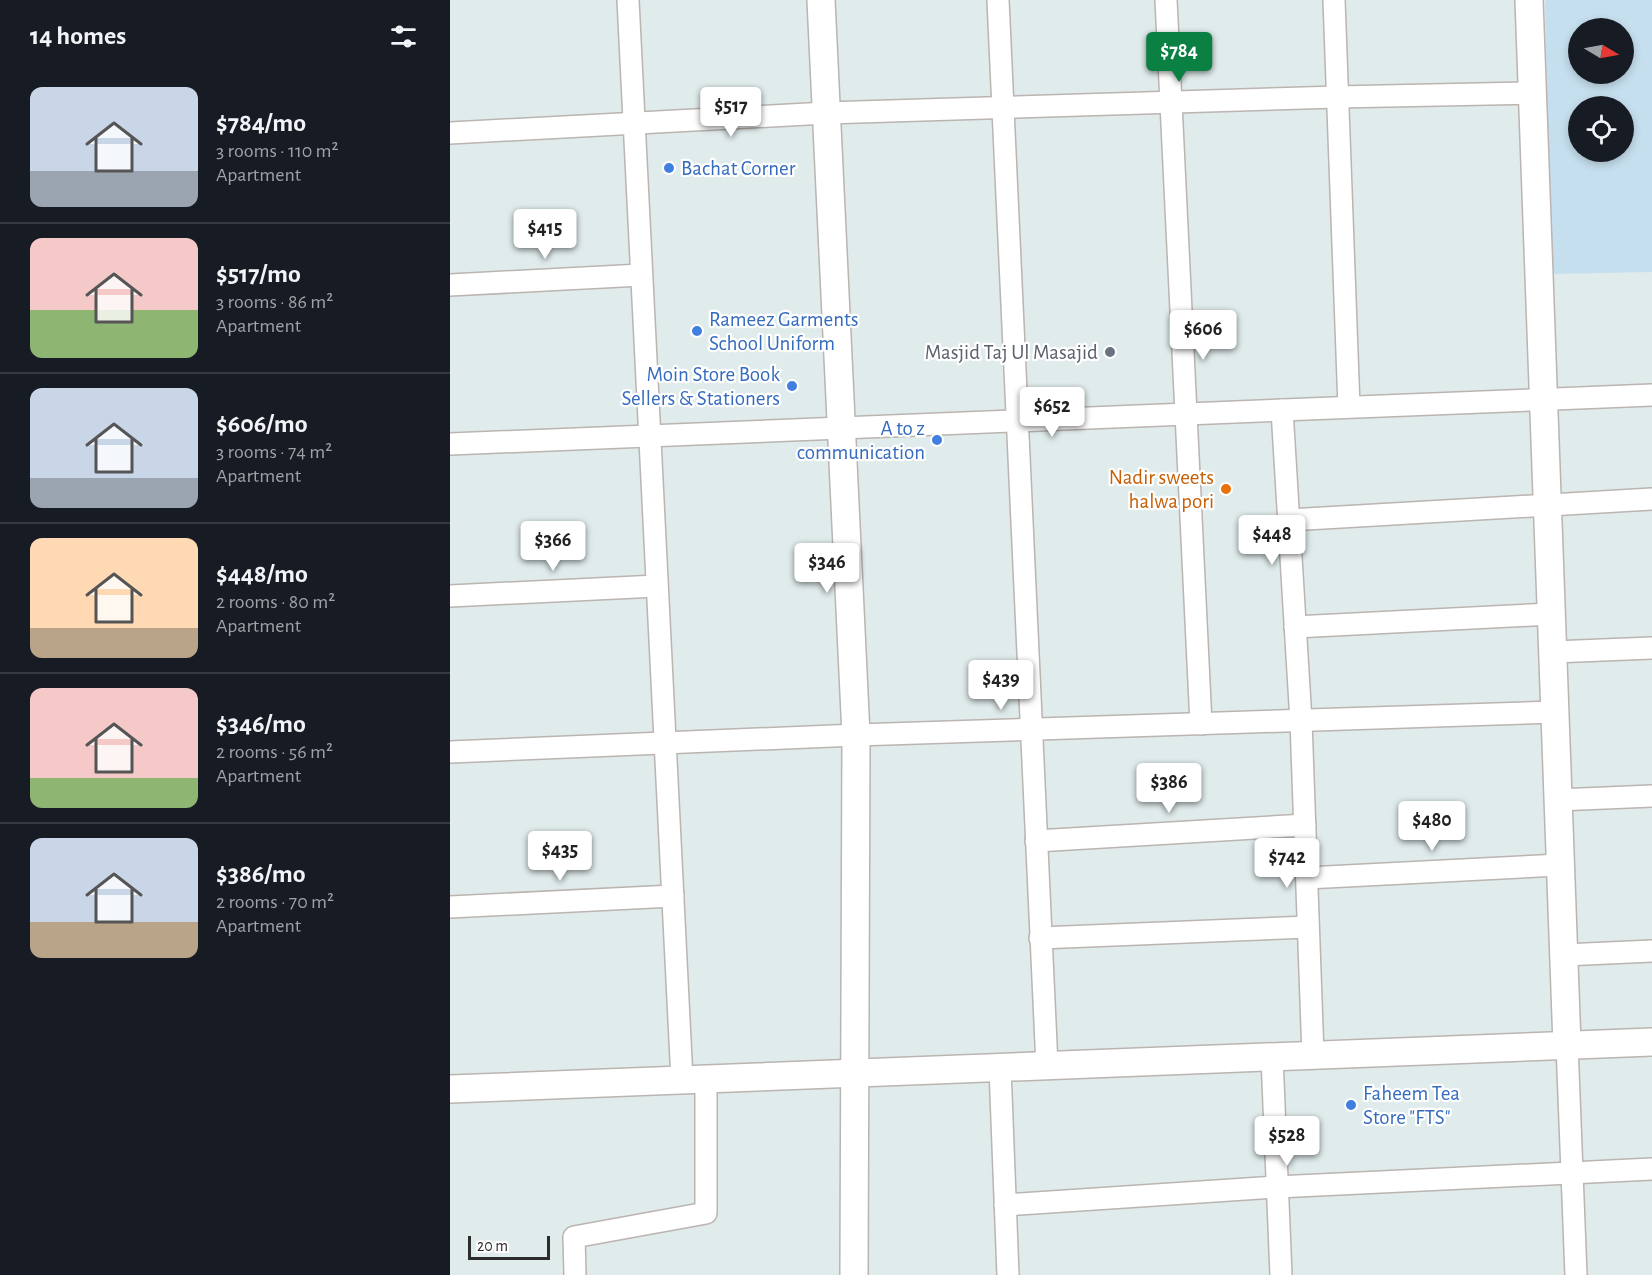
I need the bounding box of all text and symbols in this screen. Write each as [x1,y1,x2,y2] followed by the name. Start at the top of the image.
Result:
[1568,18,1634,84] north arrow
[1568,18,1634,162] map controls
[387,20,420,53] icon: filters
[30,23,126,49] text: 14 homes
[1143,32,1215,83] pin: $784
[1160,41,1198,61] text: $784
[695,87,767,138] pin: $517
[714,96,748,116] text: $517
[1568,96,1634,162] button: locate
[216,110,306,136] text: $784/mo
[78,111,150,183] icon: home
[216,141,339,161] text: 3 rooms · 110 m²
[681,158,796,179] place label: Bachat Corner
[662,161,676,175] marker: Bachat Corner
[216,165,301,185] text: Apartment
[509,209,581,260] pin: $415
[528,218,562,238] text: $415
[216,261,301,287] text: $517/mo
[78,262,150,334] icon: home
[216,292,333,312] text: 3 rooms · 86 m²
[709,309,858,354] place label: Rameez Garments School Uniform
[1167,310,1239,361] pin: $606
[216,316,301,336] text: Apartment
[1184,319,1222,339] text: $606
[690,324,704,338] marker: Rameez Garments School Uniform
[925,342,1098,363] place label: Masjid Taj Ul Masajid
[1103,345,1117,359] marker: Masjid Taj Ul Masajid
[621,364,780,409] place label: Moin Store Book Sellers & Stationers
[785,379,799,393] marker: Moin Store Book Sellers & Stationers
[1016,387,1088,438] pin: $652
[1034,396,1070,416] text: $652
[216,411,308,437] text: $606/mo
[78,412,150,484] icon: home
[797,418,925,463] place label: A to z communication
[930,433,944,447] marker: A to z communication
[216,442,332,462] text: 3 rooms · 74 m²
[216,466,301,486] text: Apartment
[1109,467,1214,512] place label: Nadir sweets halwa pori
[1219,482,1233,496] marker: Nadir sweets halwa pori
[1236,515,1308,566] pin: $448
[517,521,589,572] pin: $366
[1253,524,1291,544] text: $448
[535,530,571,550] text: $366
[791,543,863,594] pin: $346
[808,552,846,572] text: $346
[216,561,308,587] text: $448/mo
[78,562,150,634] icon: home
[216,592,335,612] text: 2 rooms · 80 m²
[216,616,301,636] text: Apartment
[965,660,1037,711] pin: $439
[982,669,1020,689] text: $439
[216,711,306,737] text: $346/mo
[78,712,150,784] icon: home
[216,742,333,762] text: 2 rooms · 56 m²
[1133,763,1205,814] pin: $386
[216,766,301,786] text: Apartment
[1150,772,1188,792] text: $386
[1396,801,1468,852] pin: $480
[1412,810,1452,830] text: $480
[524,831,596,882] pin: $435
[1251,838,1323,889] pin: $742
[542,840,578,860] text: $435
[1268,847,1306,867] text: $742
[216,861,306,887] text: $386/mo
[78,862,150,934] icon: home
[216,892,334,912] text: 2 rooms · 70 m²
[216,916,301,936] text: Apartment
[1363,1083,1460,1128] place label: Faheem Tea Store "FTS"
[1344,1098,1358,1112] marker: Faheem Tea Store "FTS"
[1251,1116,1323,1167] pin: $528
[1269,1125,1305,1145] text: $528
[468,1233,550,1260] scale bar
[477,1238,508,1254] text: 20 m

